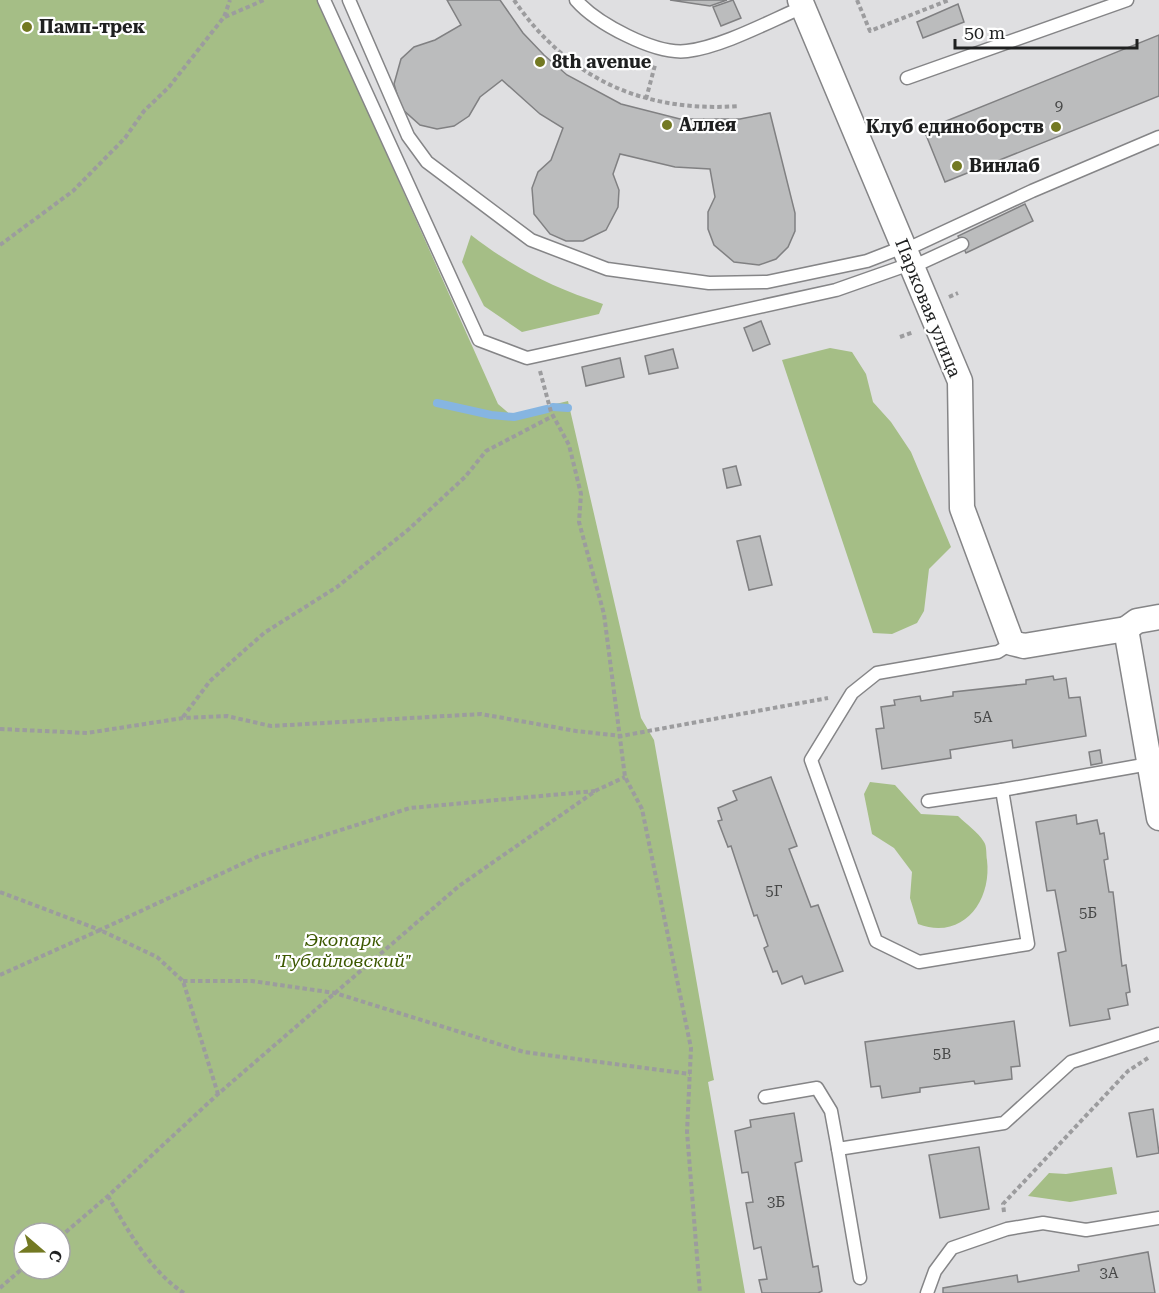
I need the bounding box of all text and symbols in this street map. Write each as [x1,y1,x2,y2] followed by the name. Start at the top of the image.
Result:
[955,12,1136,50] scale bar
[39,16,146,37] place label: Памп-трек
[20,20,34,34] marker: Памп-трек
[964,22,1005,43] text: 50 m
[552,51,652,72] place label: 8th avenue
[533,55,547,69] marker: 8th avenue
[1055,97,1063,115] house number: 9
[679,114,736,135] place label: Аллея
[866,116,1044,137] place label: Клуб единоборств
[660,118,674,132] marker: Аллея
[1049,120,1063,134] marker: Клуб единоборств
[969,155,1040,176] place label: Винлаб
[950,159,964,173] marker: Винлаб
[891,235,966,380] street label: Парковая улица
[974,708,993,726] house number: 5А
[765,882,783,900] house number: 5Г
[1079,904,1097,922] house number: 5Б
[274,929,412,971] park label: Экопарк "Губайловский"
[933,1045,951,1063] house number: 5В
[767,1193,785,1211] house number: 3Б
[12,1221,72,1281] north arrow
[45,1247,66,1264] text: С
[1100,1264,1119,1282] house number: 3А

